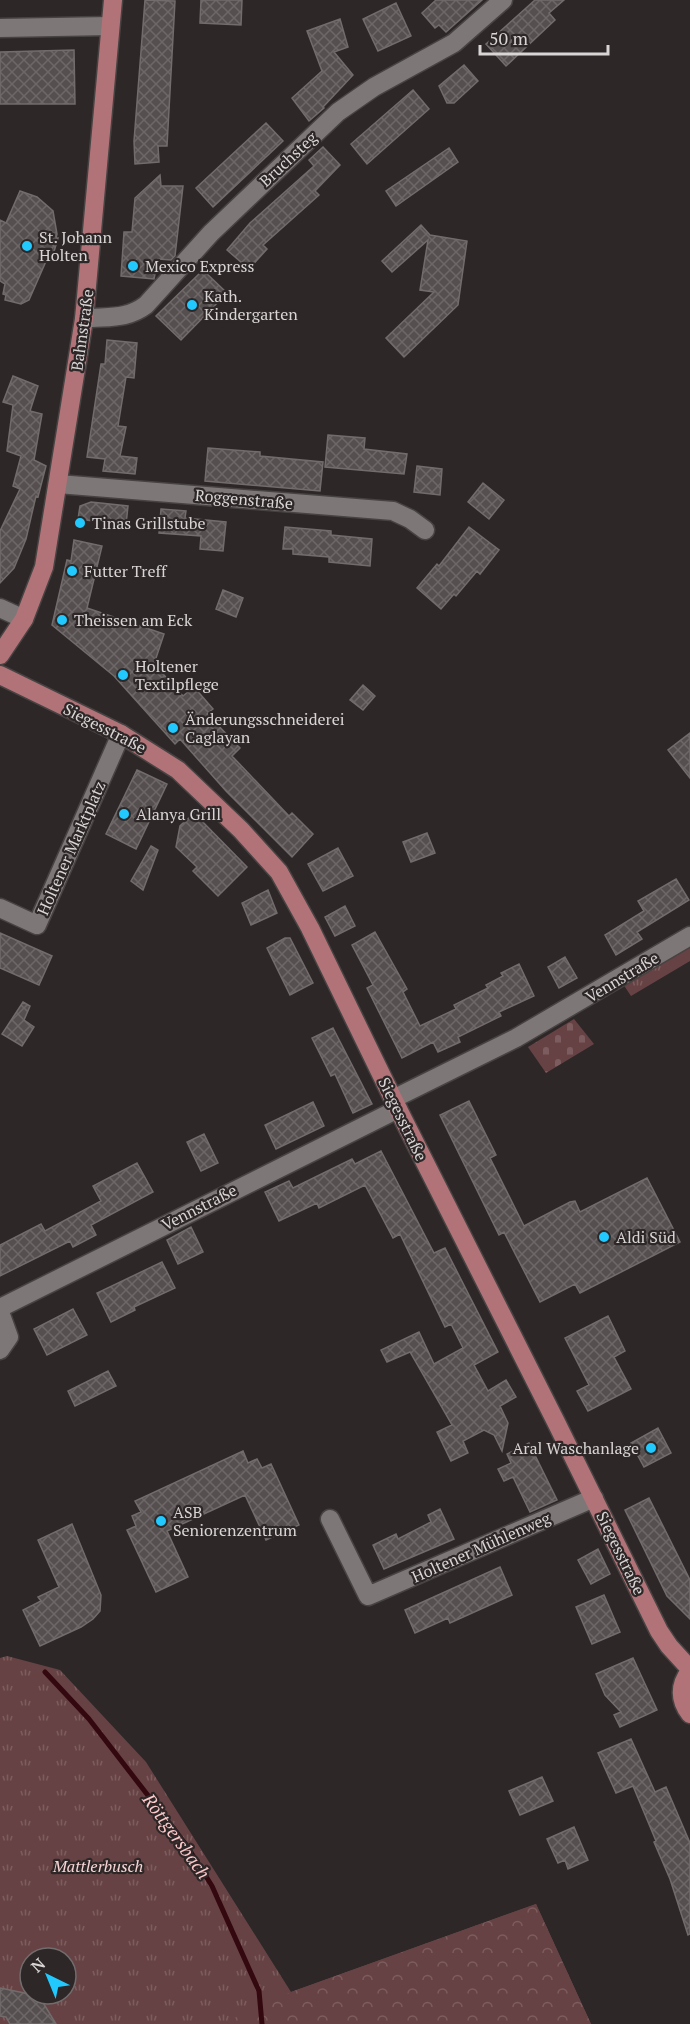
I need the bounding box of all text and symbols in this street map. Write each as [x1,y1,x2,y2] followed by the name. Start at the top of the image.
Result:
[480,18,608,56] scale bar
[489,26,529,50] text: 50 m
[254,126,322,191] street label: Bruchsteg
[39,226,113,266] place label: St. Johann Holten
[20,239,34,253] marker: St. Johann Holten
[145,255,254,277] place label: Mexico Express
[126,259,140,273] marker: Mexico Express
[204,285,298,325] place label: Kath. Kindergarten
[65,288,99,372] street label: Bahnstraße
[185,298,199,312] marker: Kath. Kindergarten
[194,484,294,514] street label: Roggenstraße
[92,512,206,534] place label: Tinas Grillstube
[73,516,87,530] marker: Tinas Grillstube
[84,560,168,582] place label: Futter Treff
[65,564,79,578] marker: Futter Treff
[74,609,193,631] place label: Theissen am Eck
[55,613,69,627] marker: Theissen am Eck
[135,655,219,695] place label: Holtener Textilpflege
[116,668,130,682] marker: Holtener Textilpflege
[60,698,150,758] street label: Siegesstraße
[185,708,345,748] place label: Änderungsschneiderei Caglayan
[166,721,180,735] marker: Änderungsschneiderei Caglayan
[31,777,111,919] street label: Holtener Marktplatz
[136,803,221,825] place label: Alanya Grill
[117,807,131,821] marker: Alanya Grill
[581,946,663,1008] street label: Vennstraße
[373,1074,433,1164] street label: Siegesstraße
[158,1179,240,1235] street label: Vennstraße
[616,1226,676,1248] place label: Aldi Süd
[597,1230,611,1244] marker: Aldi Süd
[512,1437,639,1459] place label: Aral Waschanlage
[644,1441,658,1455] marker: Aral Waschanlage
[173,1501,297,1541] place label: ASB Seniorenzentrum
[408,1506,554,1587] street label: Holtener Mühlenweg
[591,1508,651,1598] street label: Siegesstraße
[154,1514,168,1528] marker: ASB Seniorenzentrum
[137,1788,216,1884] water label: Röttgersbach
[52,1855,143,1877] park label: Mattlerbusch
[18,1946,78,2006] north arrow
[26,1953,50,1977] text: N

